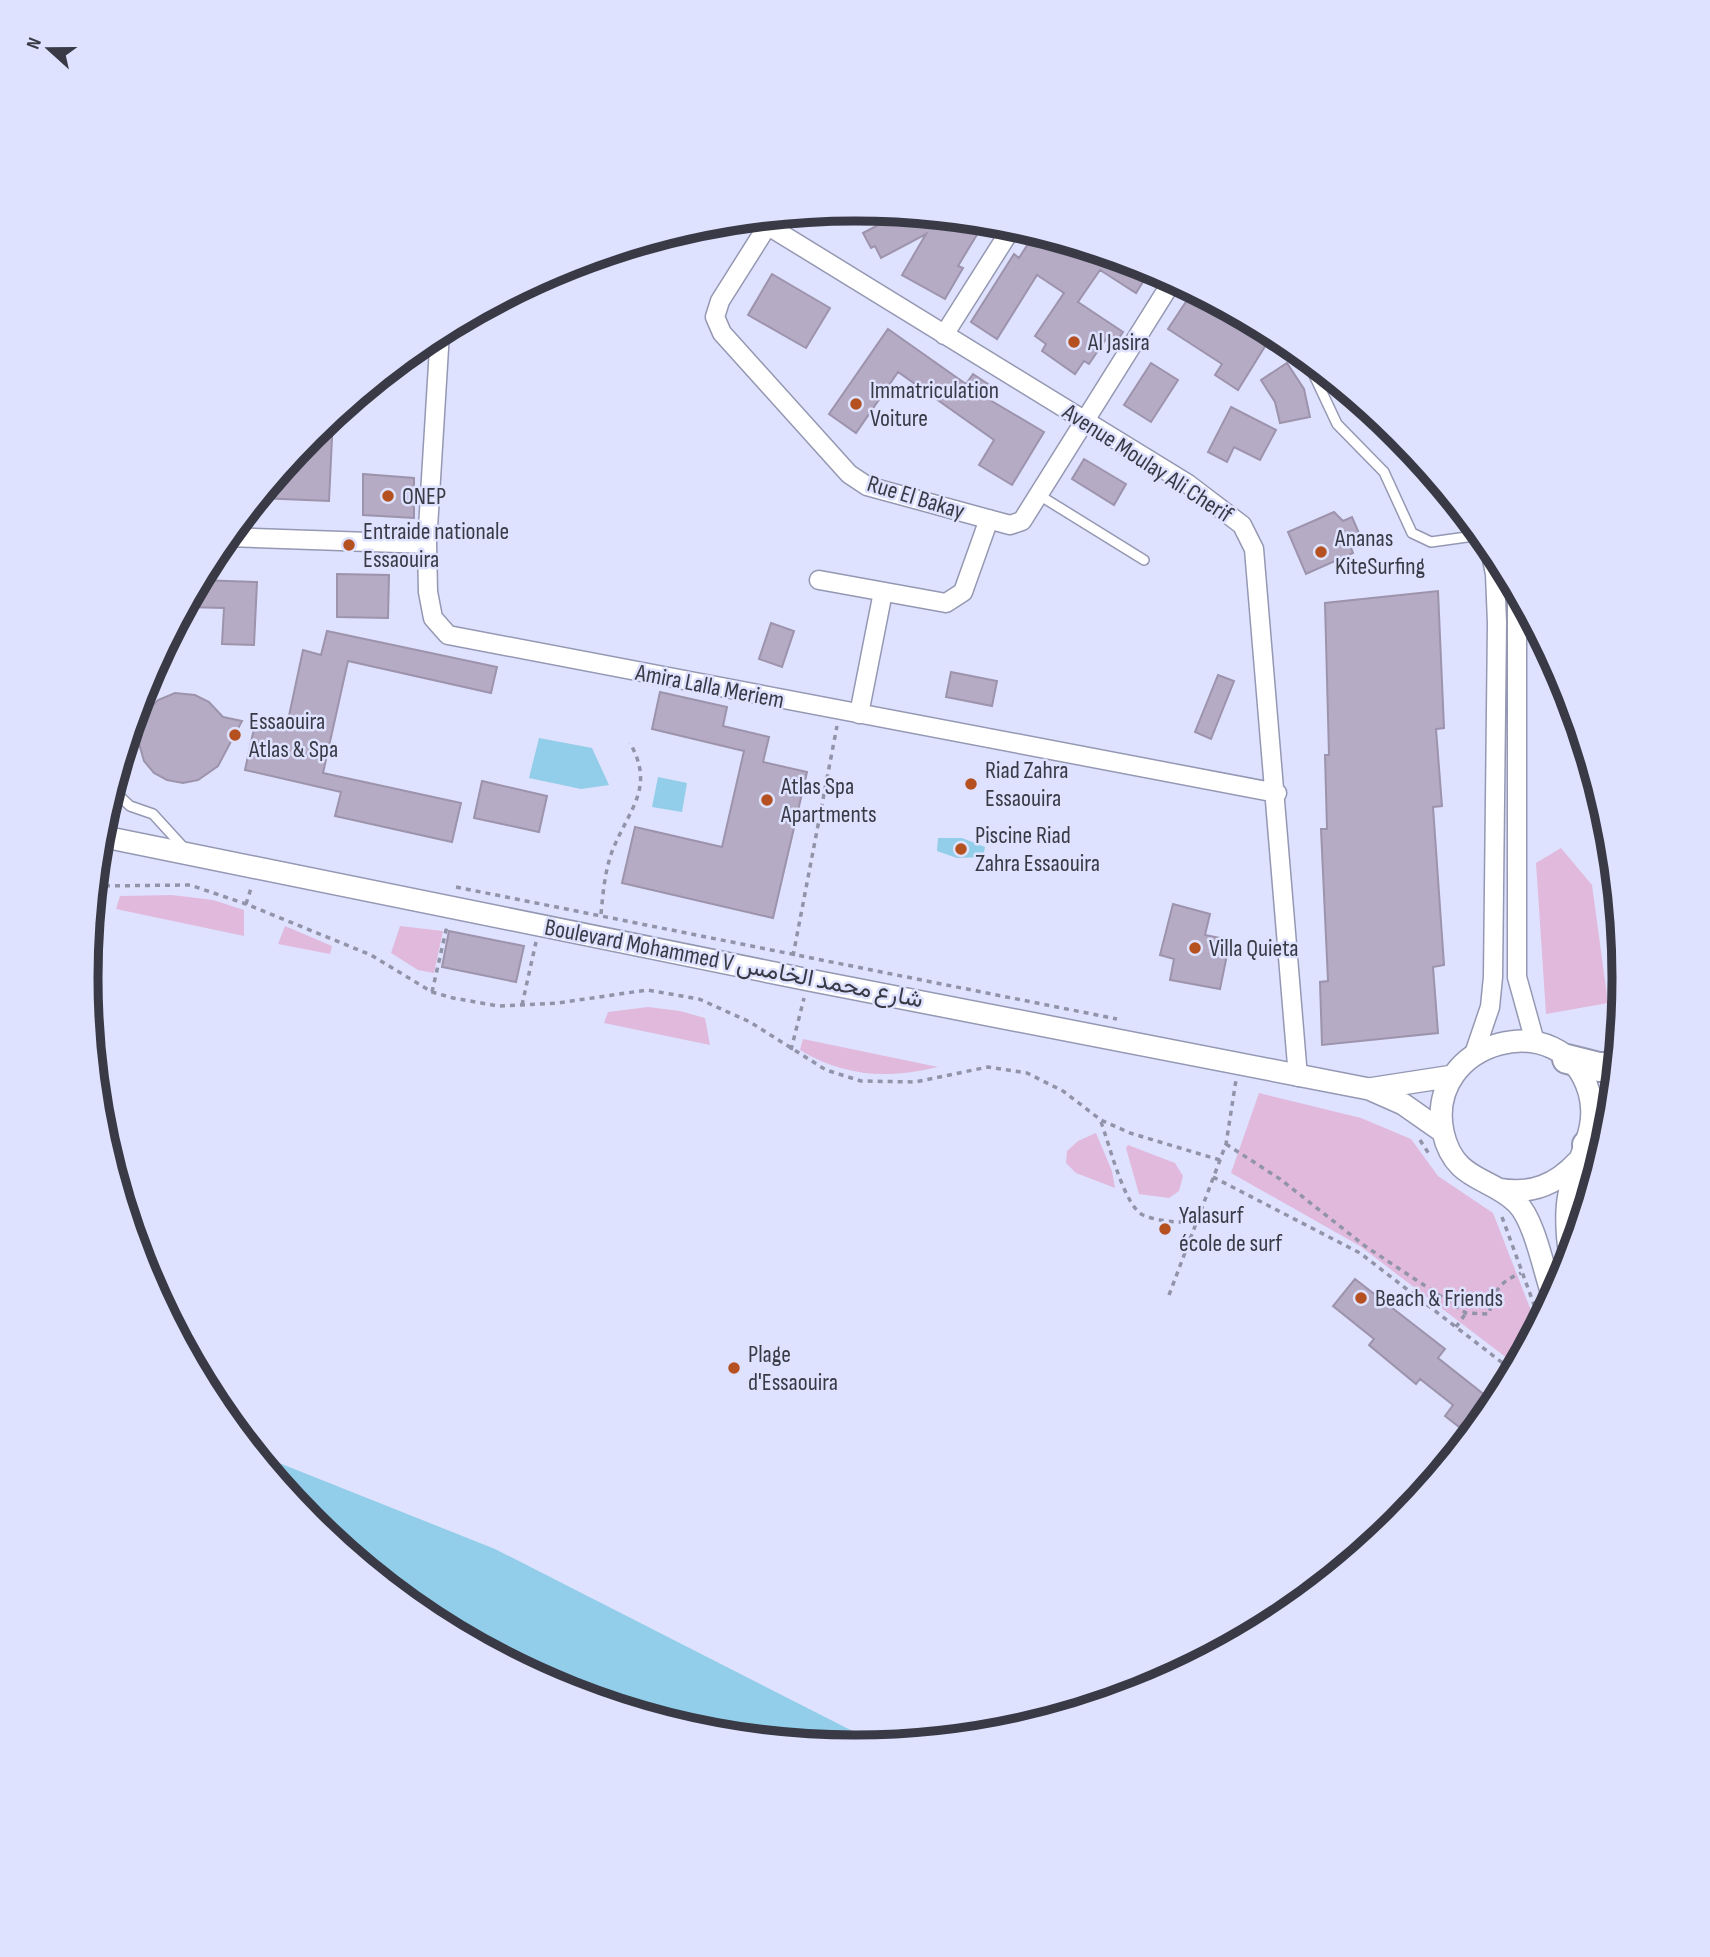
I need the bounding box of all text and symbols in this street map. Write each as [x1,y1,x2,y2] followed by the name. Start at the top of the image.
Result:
[14,14,84,84] north arrow
[22,35,47,52] text: N
[1087,328,1150,357] place label: Al Jasira
[1066,334,1082,350] marker: Al Jasira
[870,376,999,433] place label: Immatriculation Voiture
[848,396,864,412] marker: Immatriculation Voiture
[1056,397,1239,530] street label: Avenue Moulay Ali Cherif
[864,469,968,526] street label: Rue El Bakay
[402,482,446,511] place label: ONEP
[380,488,396,504] marker: ONEP
[363,517,509,574] place label: Entraide nationale Essaouira
[1334,524,1425,581] place label: Ananas KiteSurfing
[341,537,357,553] marker: Entraide nationale Essaouira
[1313,544,1329,560] marker: Ananas KiteSurfing
[632,658,787,715] street label: Amira Lalla Meriem
[248,707,338,764] place label: Essaouira Atlas & Spa
[227,727,243,743] marker: Essaouira Atlas & Spa
[985,756,1069,813] place label: Riad Zahra Essaouira
[780,772,877,829] place label: Atlas Spa Apartments
[963,776,979,792] marker: Riad Zahra Essaouira
[759,792,775,808] marker: Atlas Spa Apartments
[975,821,1100,878] place label: Piscine Riad Zahra Essaouira
[953,841,969,857] marker: Piscine Riad Zahra Essaouira
[542,913,926,1015] street label: Boulevard Mohammed V شارع محمد الخامس
[1209,934,1299,963] place label: Villa Quieta
[1187,940,1203,956] marker: Villa Quieta
[1179,1201,1283,1258] place label: Yalasurf école de surf
[1157,1221,1173,1237] marker: Yalasurf école de surf
[1375,1284,1503,1313] place label: Beach & Friends
[1353,1290,1369,1306] marker: Beach & Friends
[748,1340,838,1397] place label: Plage d'Essaouira
[726,1360,742,1376] marker: Plage d'Essaouira

